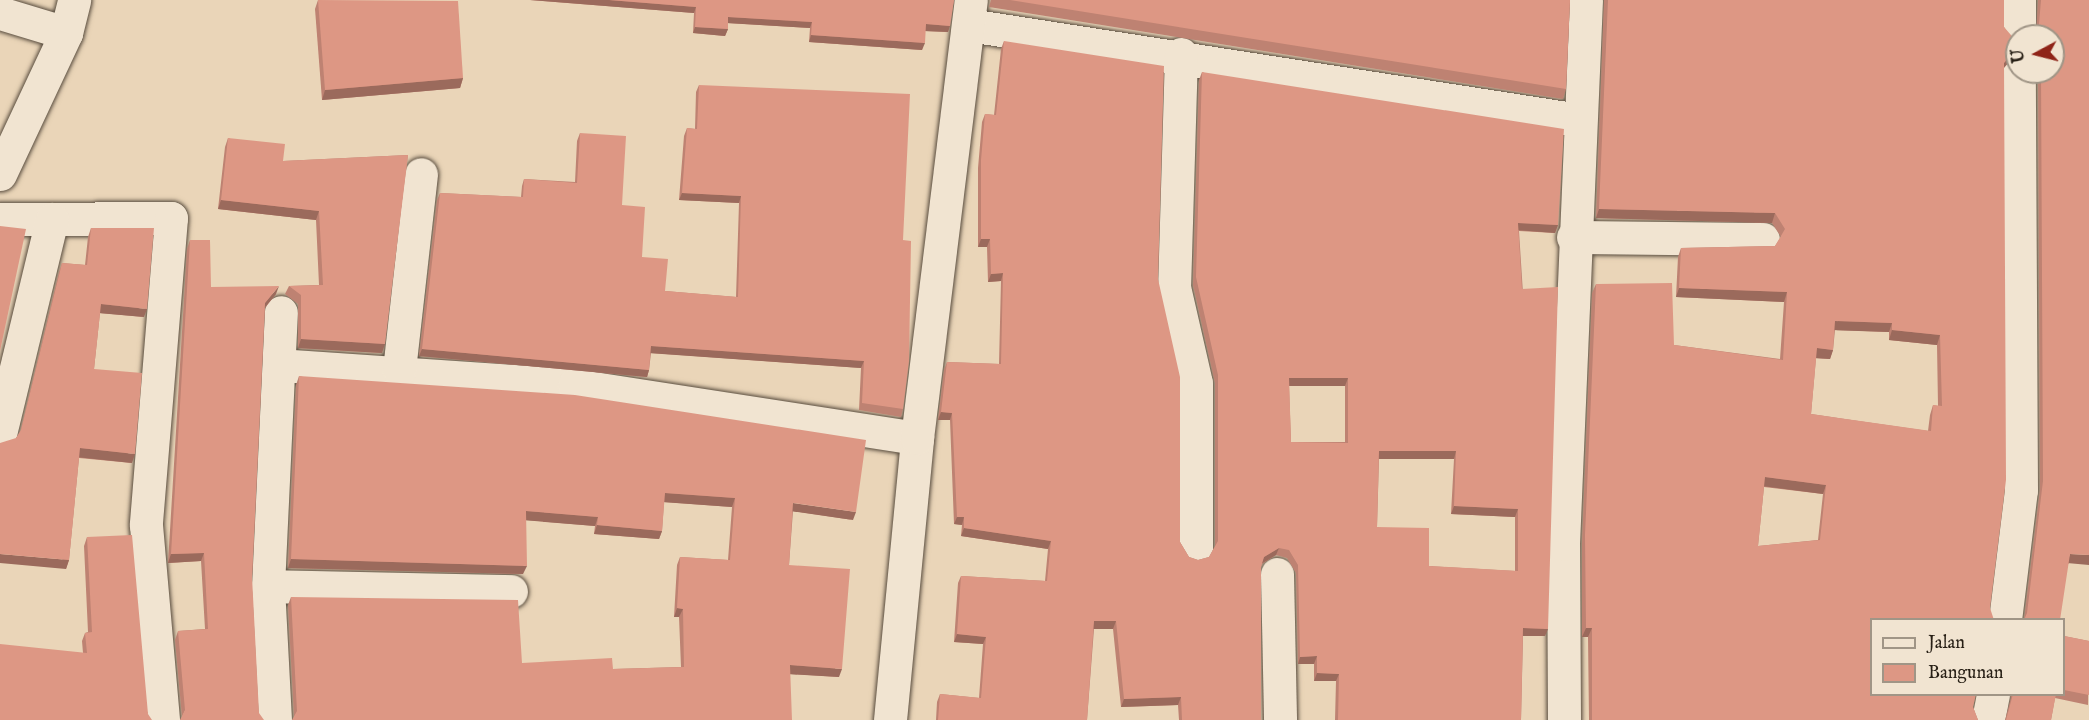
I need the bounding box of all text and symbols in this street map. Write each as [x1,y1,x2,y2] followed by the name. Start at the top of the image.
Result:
[2005,24,2065,84] north arrow
[2008,48,2030,64] text: U
[1870,618,2065,696] legend
[1928,632,1965,655] text: Jalan
[1928,662,2003,685] text: Bangunan

